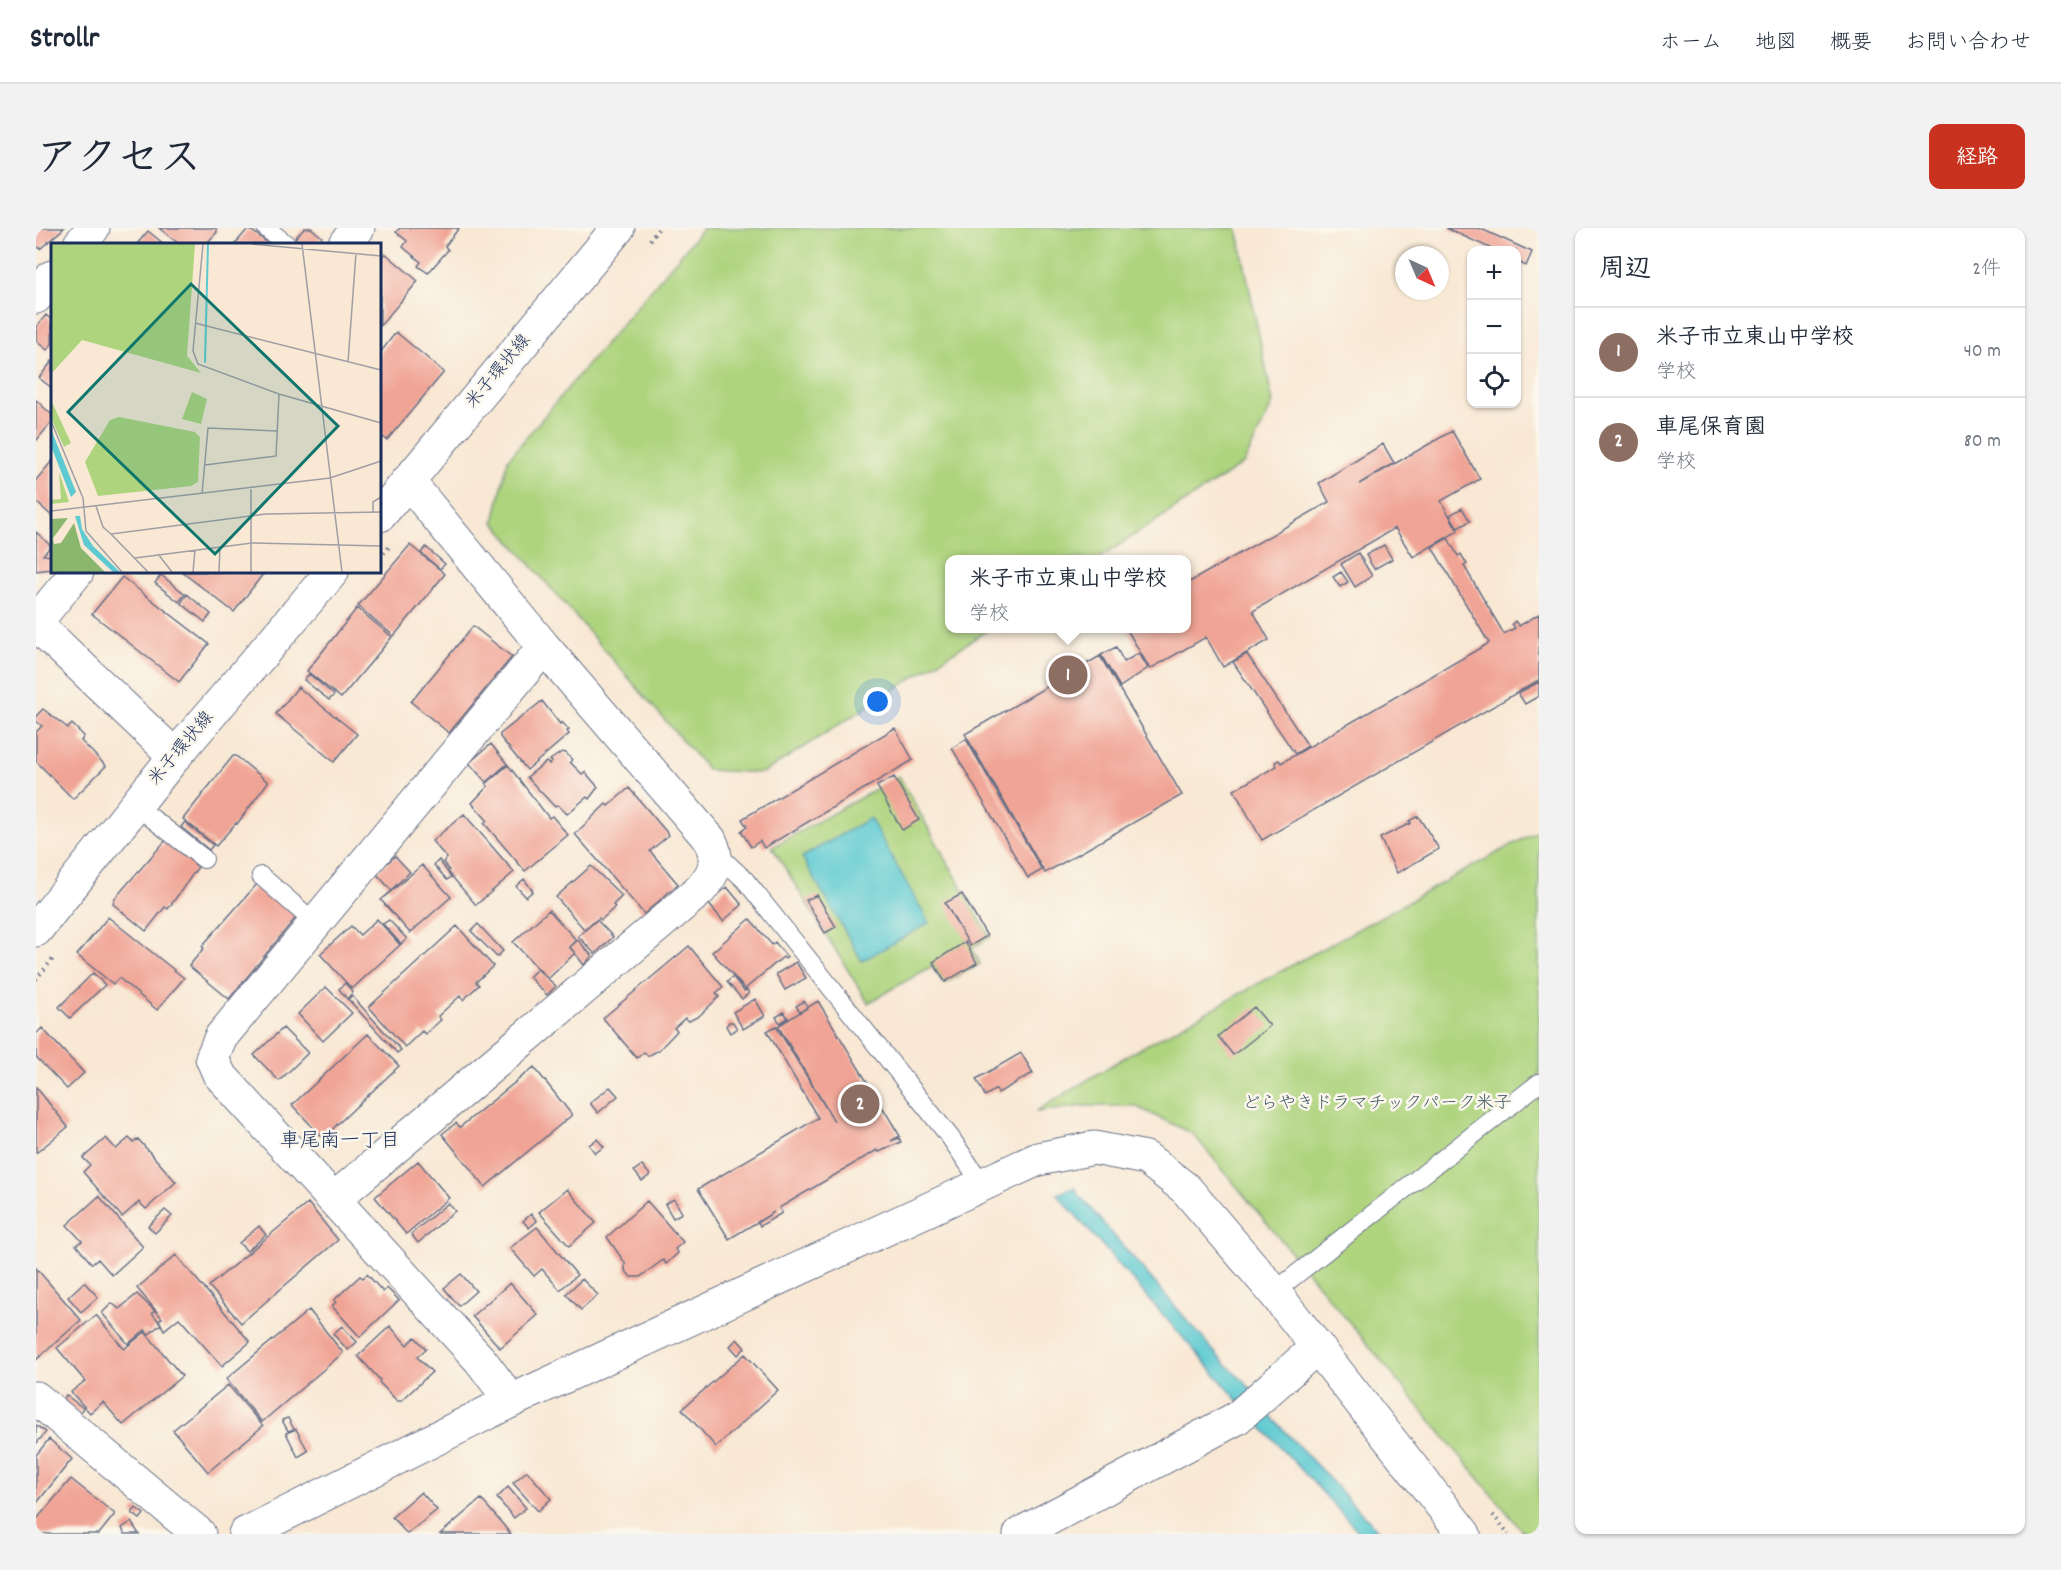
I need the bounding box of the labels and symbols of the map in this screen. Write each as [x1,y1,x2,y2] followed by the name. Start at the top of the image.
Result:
[51,243,381,573] inset map
[1395,246,1449,300] north arrow
[460,329,538,415] street label: 米子環状線
[1048,652,1088,698] pin: 1
[863,687,892,716] your location
[143,706,221,792] street label: 米子環状線
[840,1082,880,1126] pin: 2
[1242,1092,1512,1117] park label: どらやきドラマチックパーク米子
[280,1128,400,1156] district label: 車尾南一丁目

